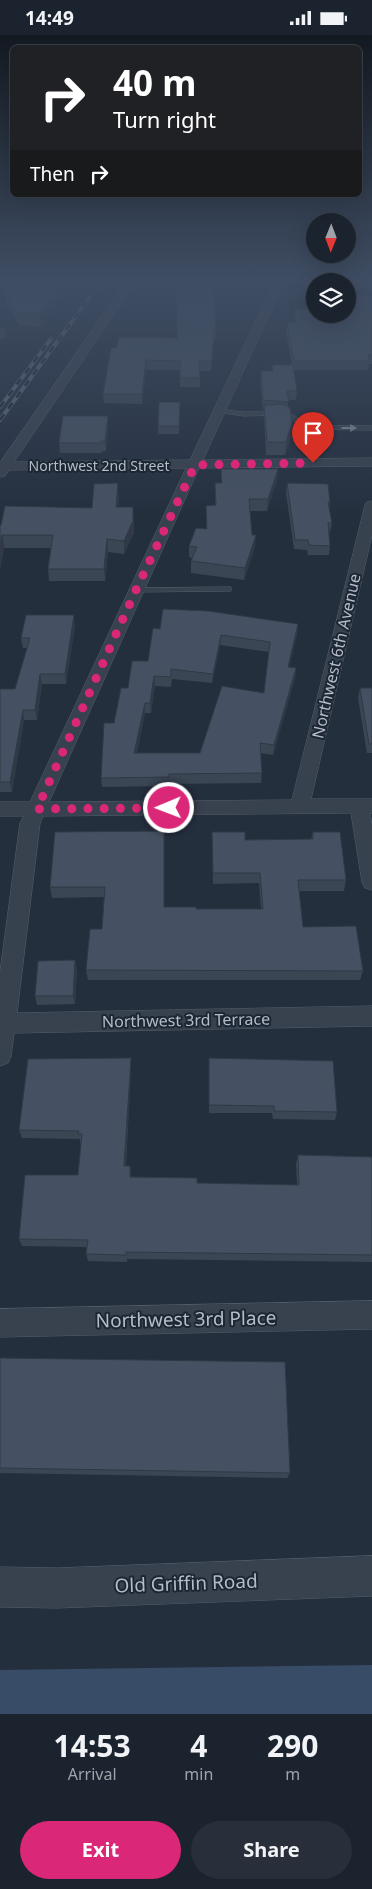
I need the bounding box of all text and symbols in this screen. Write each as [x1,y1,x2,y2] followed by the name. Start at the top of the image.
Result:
[25,5,74,31] text: 14:49
[113,59,196,106] text: 40 m
[30,65,95,130] icon: right
[113,104,216,134] text: Turn right
[85,160,113,188] icon: right
[30,161,75,187] text: Then
[306,213,356,263] north arrow
[306,213,356,323] map controls
[306,273,356,323] button: layers
[292,412,334,463] pin
[299,419,327,447] icon: arrive
[341,424,357,432] one-way arrow
[29,456,169,475] street label: Northwest 2nd Street
[306,571,366,741] street label: Northwest 6th Avenue
[142,781,194,833] position arrow
[102,1008,270,1032] street label: Northwest 3rd Terrace
[95,1304,277,1334] street label: Northwest 3rd Place
[114,1568,258,1598] street label: Old Griffin Road
[54,1725,131,1766] text: 14:53
[190,1725,207,1766] text: 4
[267,1725,318,1766] text: 290
[68,1763,117,1785] text: Arrival
[184,1763,213,1785] text: min
[285,1763,300,1785] text: m
[20,1821,181,1879] button: Exit
[191,1821,352,1879] button: Share

